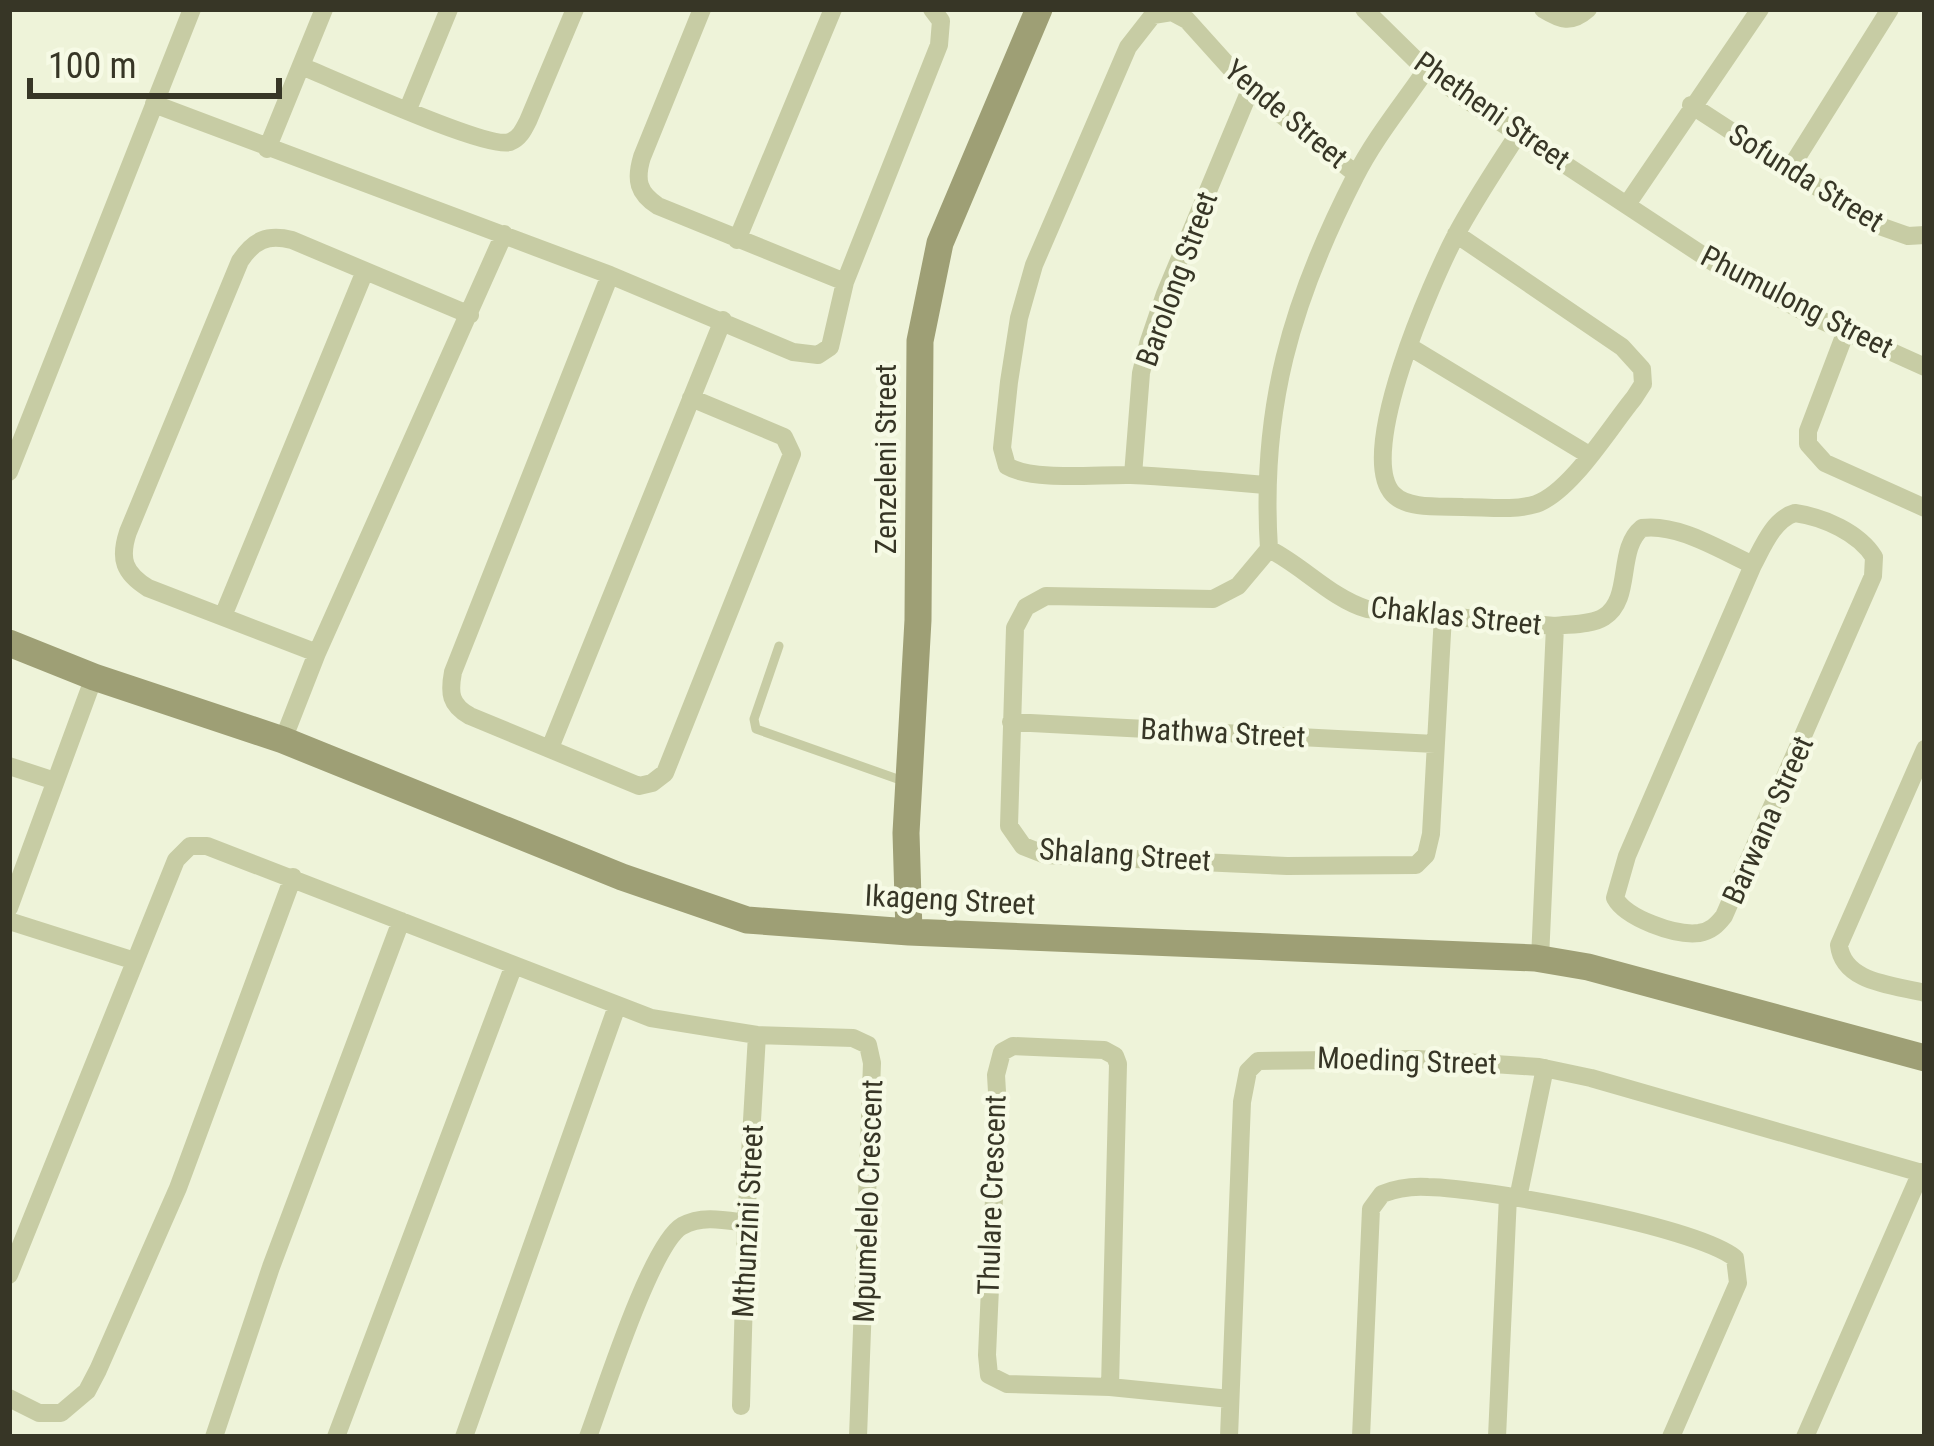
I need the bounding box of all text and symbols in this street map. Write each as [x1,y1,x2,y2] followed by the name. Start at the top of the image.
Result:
[30,24,279,98] scale bar
[1408,44,1577,177] street label: Phetheni Street
[48,45,137,87] text: 100 m
[1218,52,1355,175] street label: Yende Street
[1723,116,1890,239] street label: Sofunda Street
[1129,187,1224,371] street label: Barolong Street
[1695,238,1899,365] street label: Phumulong Street
[868,364,903,554] street label: Zenzeleni Street
[1369,589,1543,642] street label: Chaklas Street
[1140,711,1306,754] street label: Bathwa Street
[1715,730,1820,909] street label: Barwana Street
[1038,831,1212,878] street label: Shalang Street
[864,878,1036,921] street label: Ikageng Street
[1316,1040,1498,1081] street label: Moeding Street
[846,1079,889,1323] street label: Mpumelelo Crescent
[971,1094,1012,1296] street label: Thulare Crescent
[725,1123,770,1319] street label: Mthunzini Street

